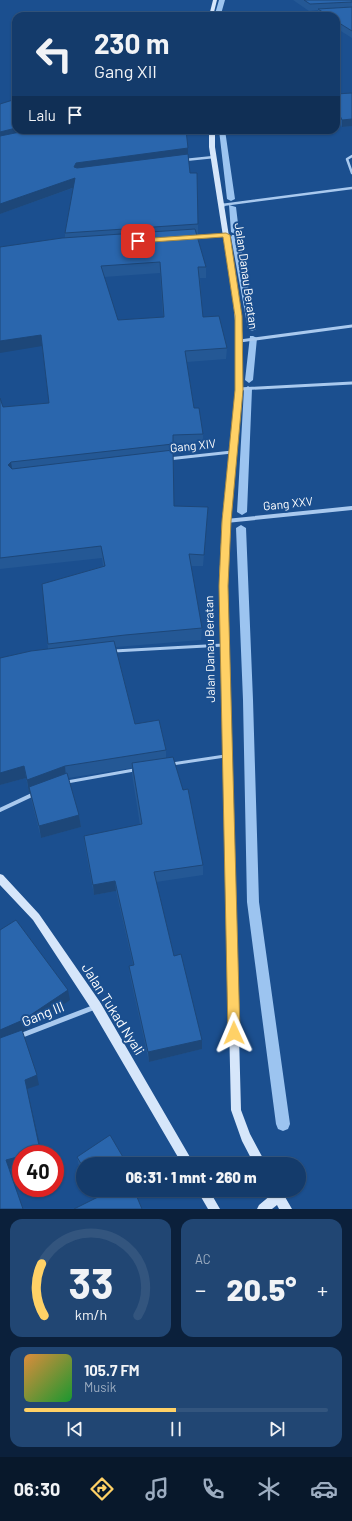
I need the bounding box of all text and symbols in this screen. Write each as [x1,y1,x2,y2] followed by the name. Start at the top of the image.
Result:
[94,26,169,60] text: 230 m
[28,28,80,80] icon: left
[94,60,157,82] text: Gang XII
[64,104,86,126] icon: arrive
[28,106,56,124] text: Lalu
[233,222,261,330] street label: Jalan Danau Beratan
[121,224,155,258] pin
[127,230,149,252] icon: arrive
[169,436,216,454] street label: Gang XIV
[262,493,313,513] street label: Gang XXV
[201,595,217,703] street label: Jalan Danau Beratan
[78,960,148,1058] street label: Jalan Tukad Nyali
[19,997,67,1030] street label: Gang III
[213,1012,255,1054] position arrow
[12,1145,64,1197] speed limit sign: 40
[125,1168,257,1186] text: 06:31 · 1 mnt · 260 m
[195,1251,211,1267] text: AC
[68,1257,113,1307] text: 33
[227,1271,296,1307] text: 20.5°
[195,1276,206,1302] text: −
[317,1276,328,1302] text: +
[74,1306,107,1323] text: km/h
[84,1361,140,1379] text: 105.7 FM
[84,1379,116,1395] text: Musik
[64,1418,86,1440] icon: previous
[165,1418,187,1440] icon: pause
[266,1418,288,1440] icon: next
[88,1475,116,1503] icon: directions
[143,1475,171,1503] icon: music
[199,1475,227,1503] icon: phone
[255,1475,283,1503] icon: climate
[310,1475,338,1503] icon: car
[14,1478,60,1500] text: 06:30

